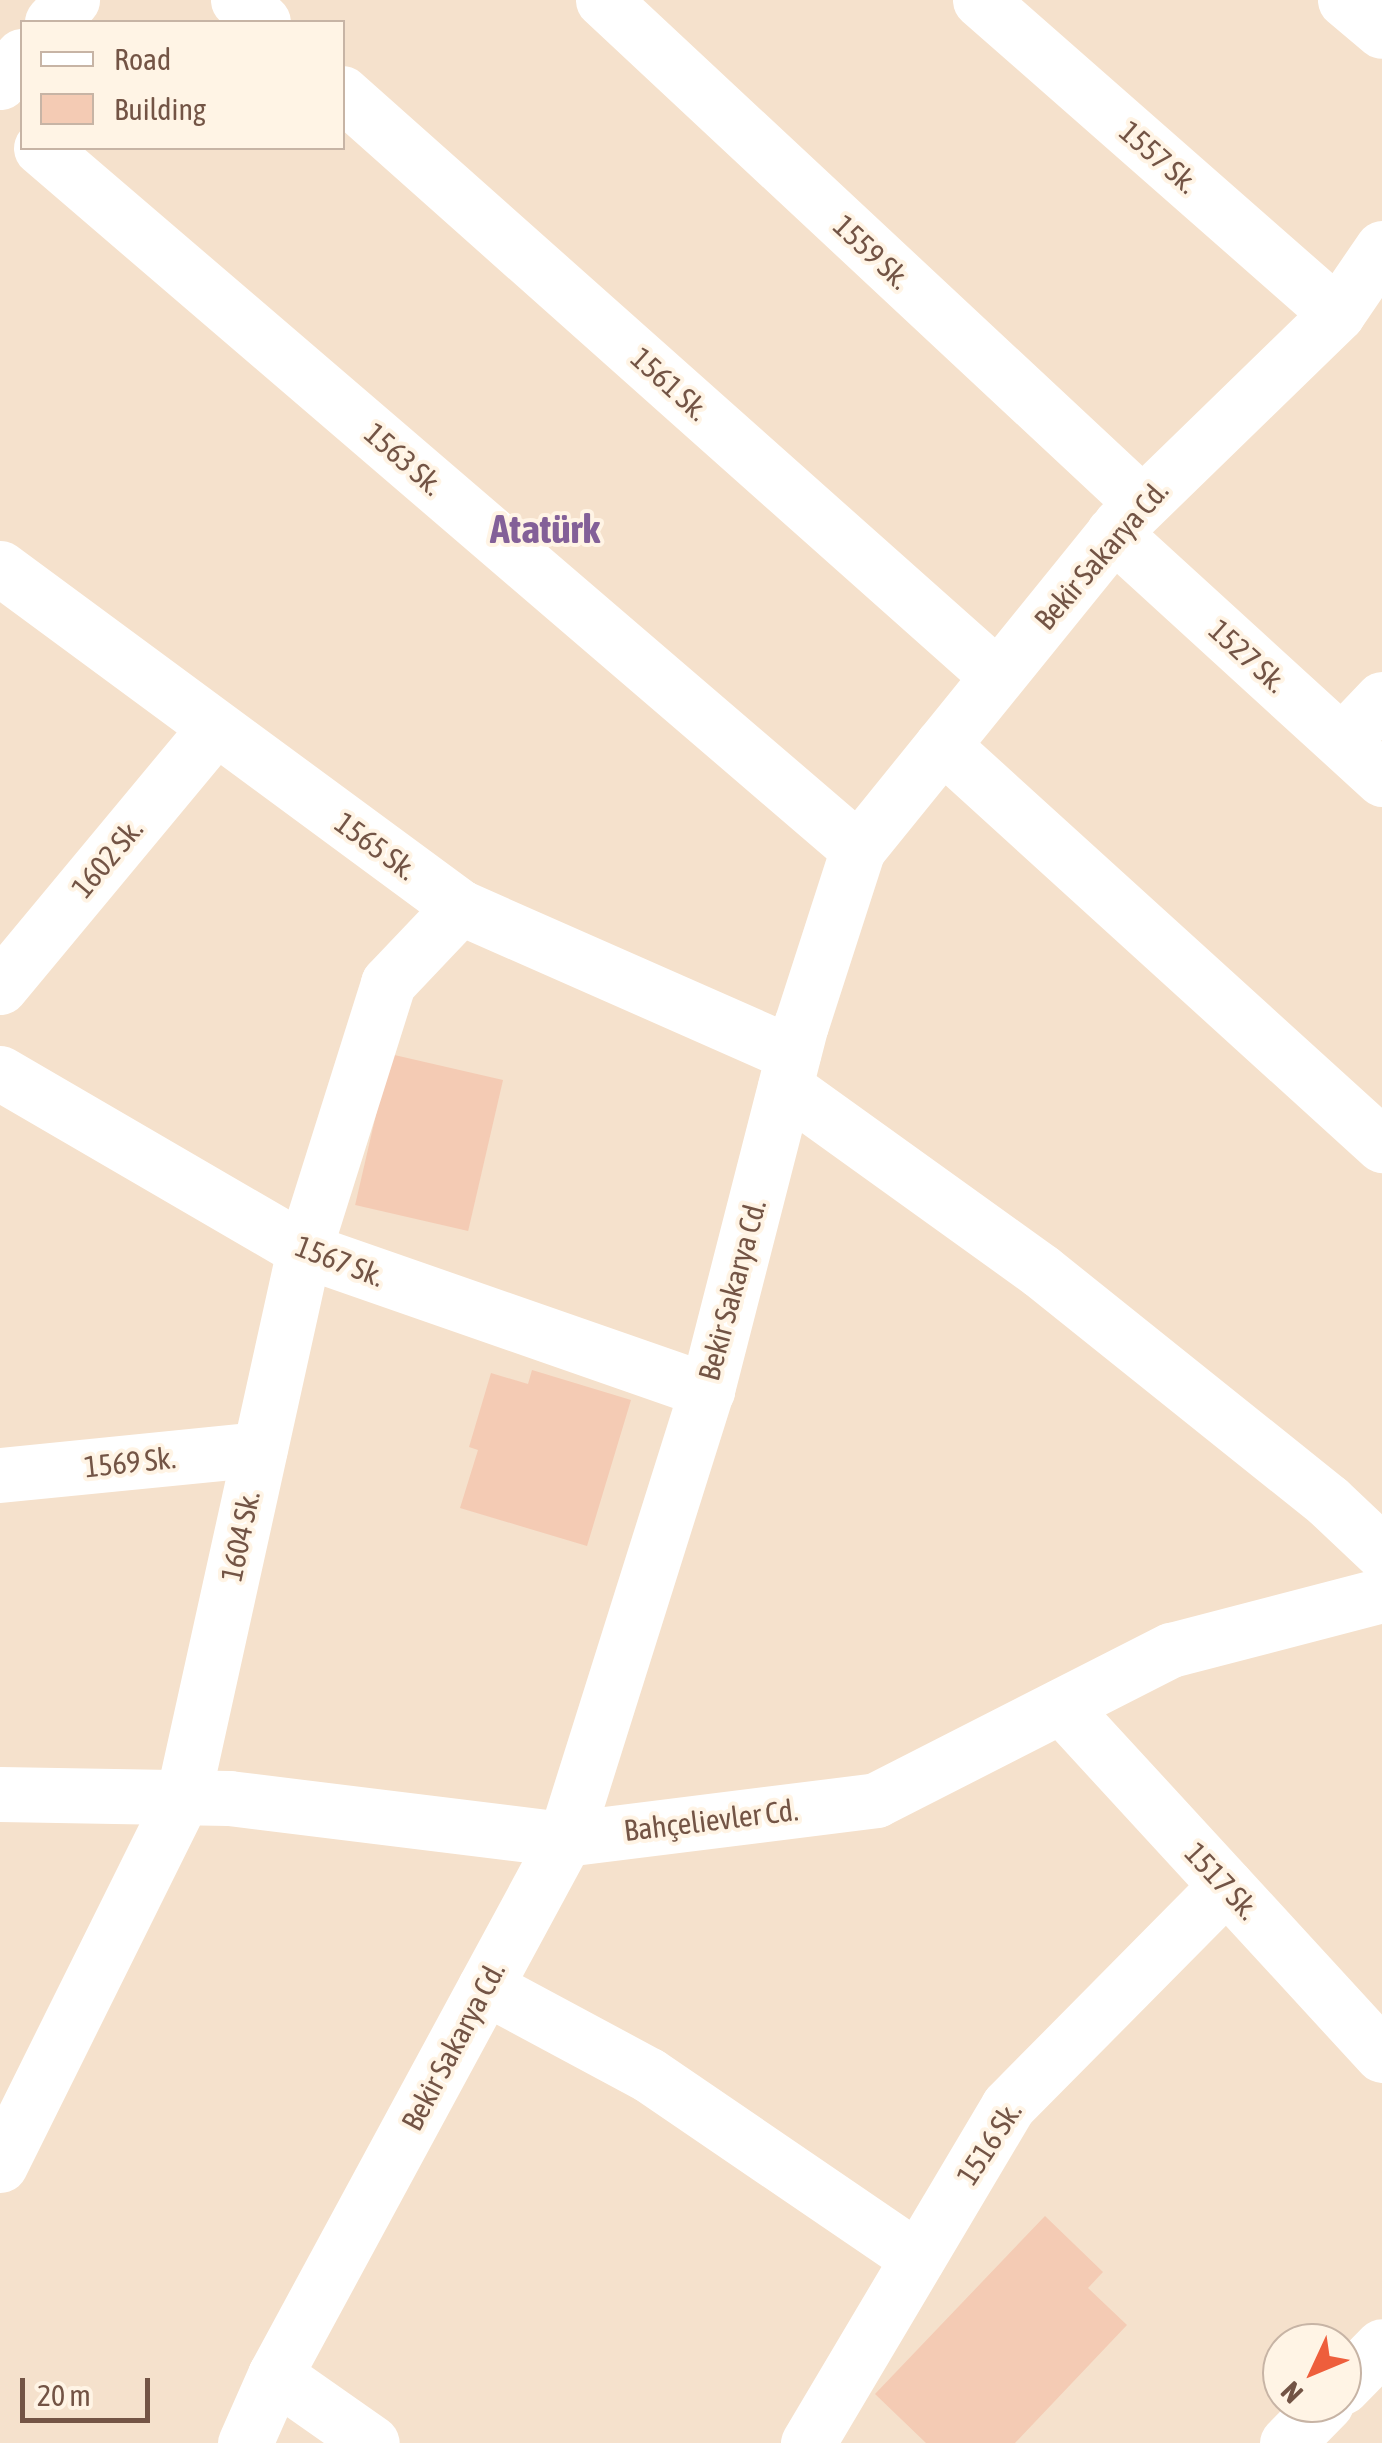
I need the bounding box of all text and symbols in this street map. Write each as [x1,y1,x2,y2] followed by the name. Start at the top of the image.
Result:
[20,20,345,150] legend
[114,42,171,76] text: Road
[114,92,206,126] text: Building
[1113,113,1205,201] street label: 1557 Sk.
[826,208,918,296] street label: 1559 Sk.
[624,340,716,428] street label: 1561 Sk.
[358,415,450,503] street label: 1563 Sk.
[1026,473,1176,637] street label: Bekir Sakarya Cd.
[490,505,600,553] district label: Atatürk
[1202,612,1294,700] street label: 1527 Sk.
[328,805,424,887] street label: 1565 Sk.
[64,811,150,905] street label: 1602 Sk.
[691,1196,773,1384] street label: Bekir Sakarya Cd.
[291,1228,389,1294] street label: 1567 Sk.
[83,1439,177,1485] street label: 1569 Sk.
[213,1487,267,1585] street label: 1604 Sk.
[622,1791,800,1849] street label: Bahçelievler Cd.
[1178,1835,1266,1927] street label: 1517 Sk.
[394,1956,512,2136] street label: Bekir Sakarya Cd.
[949,2095,1029,2191] street label: 1516 Sk.
[1262,2323,1362,2423] north arrow
[25,2358,155,2420] scale bar
[1275,2375,1309,2410] text: N
[37,2378,91,2412] text: 20 m

